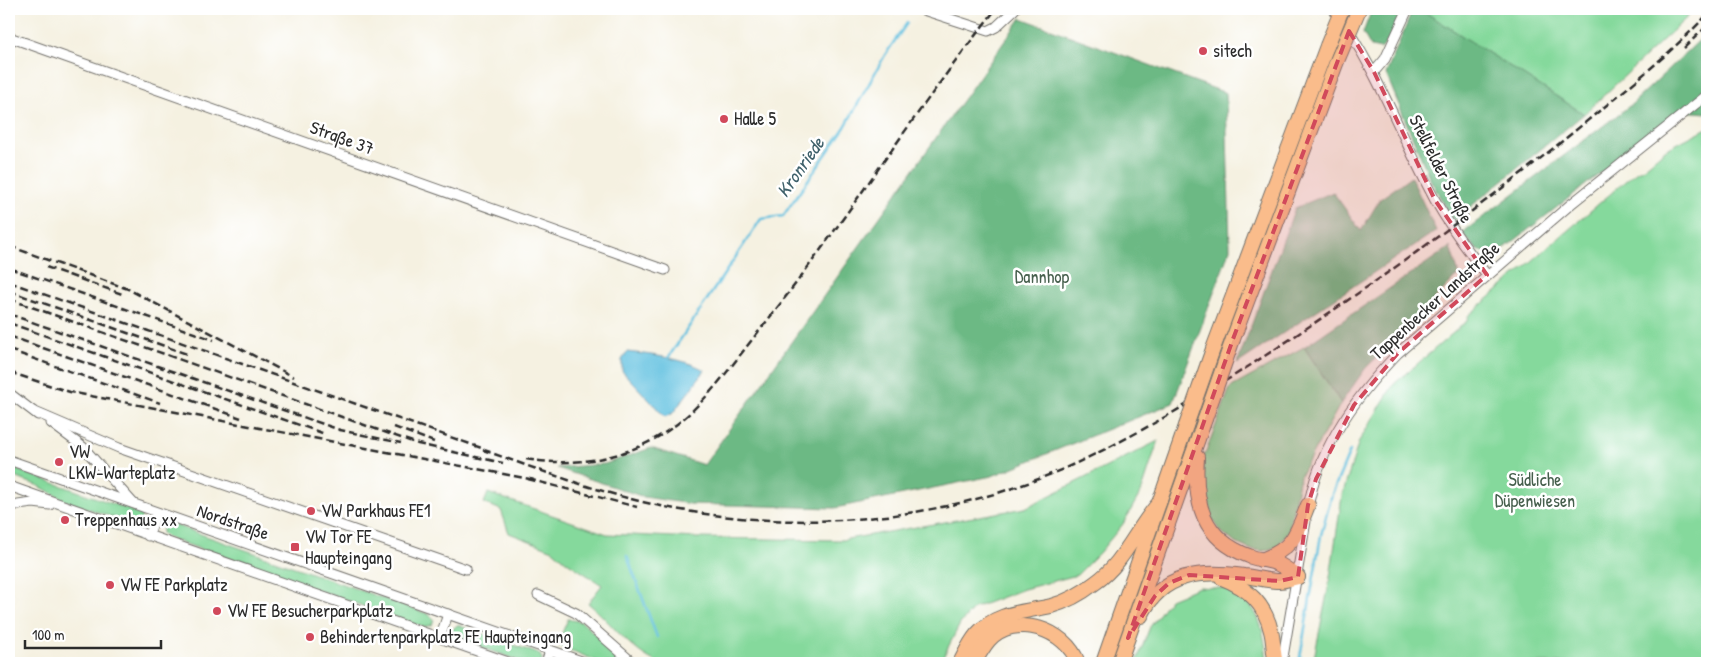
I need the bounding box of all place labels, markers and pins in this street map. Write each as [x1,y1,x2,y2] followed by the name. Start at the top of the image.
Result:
[1213,38,1252,63] place label: sitech
[1197,45,1209,57] marker: sitech
[734,106,777,131] place label: Halle 5
[718,113,730,125] marker: Halle 5
[69,439,176,485] place label: VW LKW-Warteplatz
[53,456,65,468] marker: VW LKW-Warteplatz
[321,498,431,523] place label: VW Parkhaus FE1
[305,505,317,517] marker: VW Parkhaus FE1
[75,507,177,532] place label: Treppenhaus xx
[59,514,71,526] marker: Treppenhaus xx
[305,524,392,570] place label: VW Tor FE Haupteingang
[289,541,301,553] marker: VW Tor FE Haupteingang
[120,572,228,597] place label: VW FE Parkplatz
[104,579,116,591] marker: VW FE Parkplatz
[227,598,393,623] place label: VW FE Besucherparkplatz
[211,605,223,617] marker: VW FE Besucherparkplatz
[320,624,571,649] place label: Behindertenparkplatz FE Haupteingang
[304,631,316,643] marker: Behindertenparkplatz FE Haupteingang

